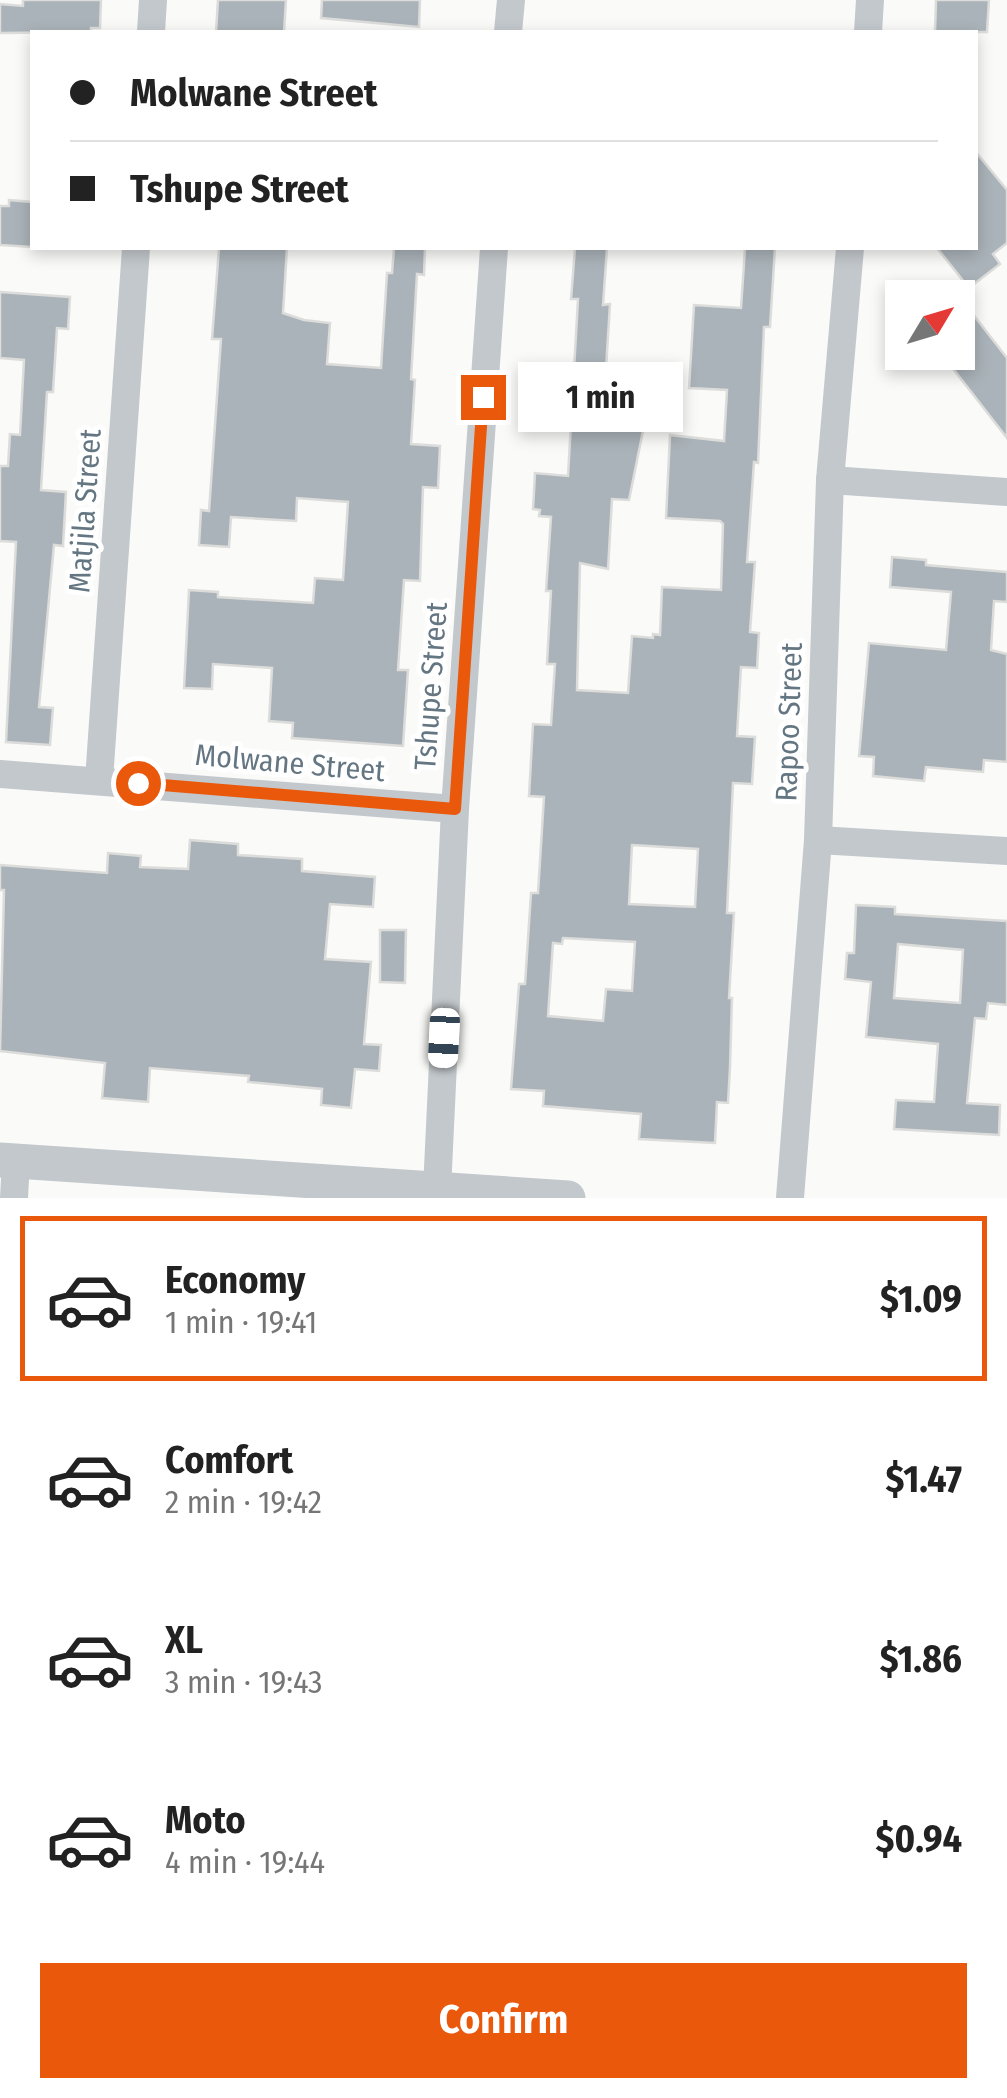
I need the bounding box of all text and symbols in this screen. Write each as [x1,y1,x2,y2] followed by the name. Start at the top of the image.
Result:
[130,70,377,116] text: Molwane Street
[130,166,349,212] text: Tshupe Street
[885,280,975,370] north arrow
[885,280,975,370] map controls
[518,362,683,432] callout: 1 min
[461,375,506,420] route end
[566,378,635,416] text: 1 min
[61,428,109,594] street label: Matjila Street
[407,601,455,771] street label: Tshupe Street
[768,642,810,802] street label: Rapoo Street
[194,737,387,789] street label: Molwane Street
[116,761,161,806] route start
[427,1007,461,1069] car
[45,1254,135,1344] icon: car
[165,1257,305,1303] text: Economy
[880,1276,962,1322] text: $1.09
[165,1303,317,1341] text: 1 min · 19:41
[45,1434,135,1524] icon: car
[165,1437,293,1483] text: Comfort
[886,1456,962,1502] text: $1.47
[165,1483,322,1521] text: 2 min · 19:42
[45,1614,135,1704] icon: car
[165,1617,203,1663] text: XL
[880,1636,962,1682] text: $1.86
[165,1663,322,1701] text: 3 min · 19:43
[45,1794,135,1884] icon: car
[165,1797,246,1843] text: Moto
[876,1816,962,1862] text: $0.94
[165,1843,325,1881] text: 4 min · 19:44
[40,1963,967,2078] button: Confirm

